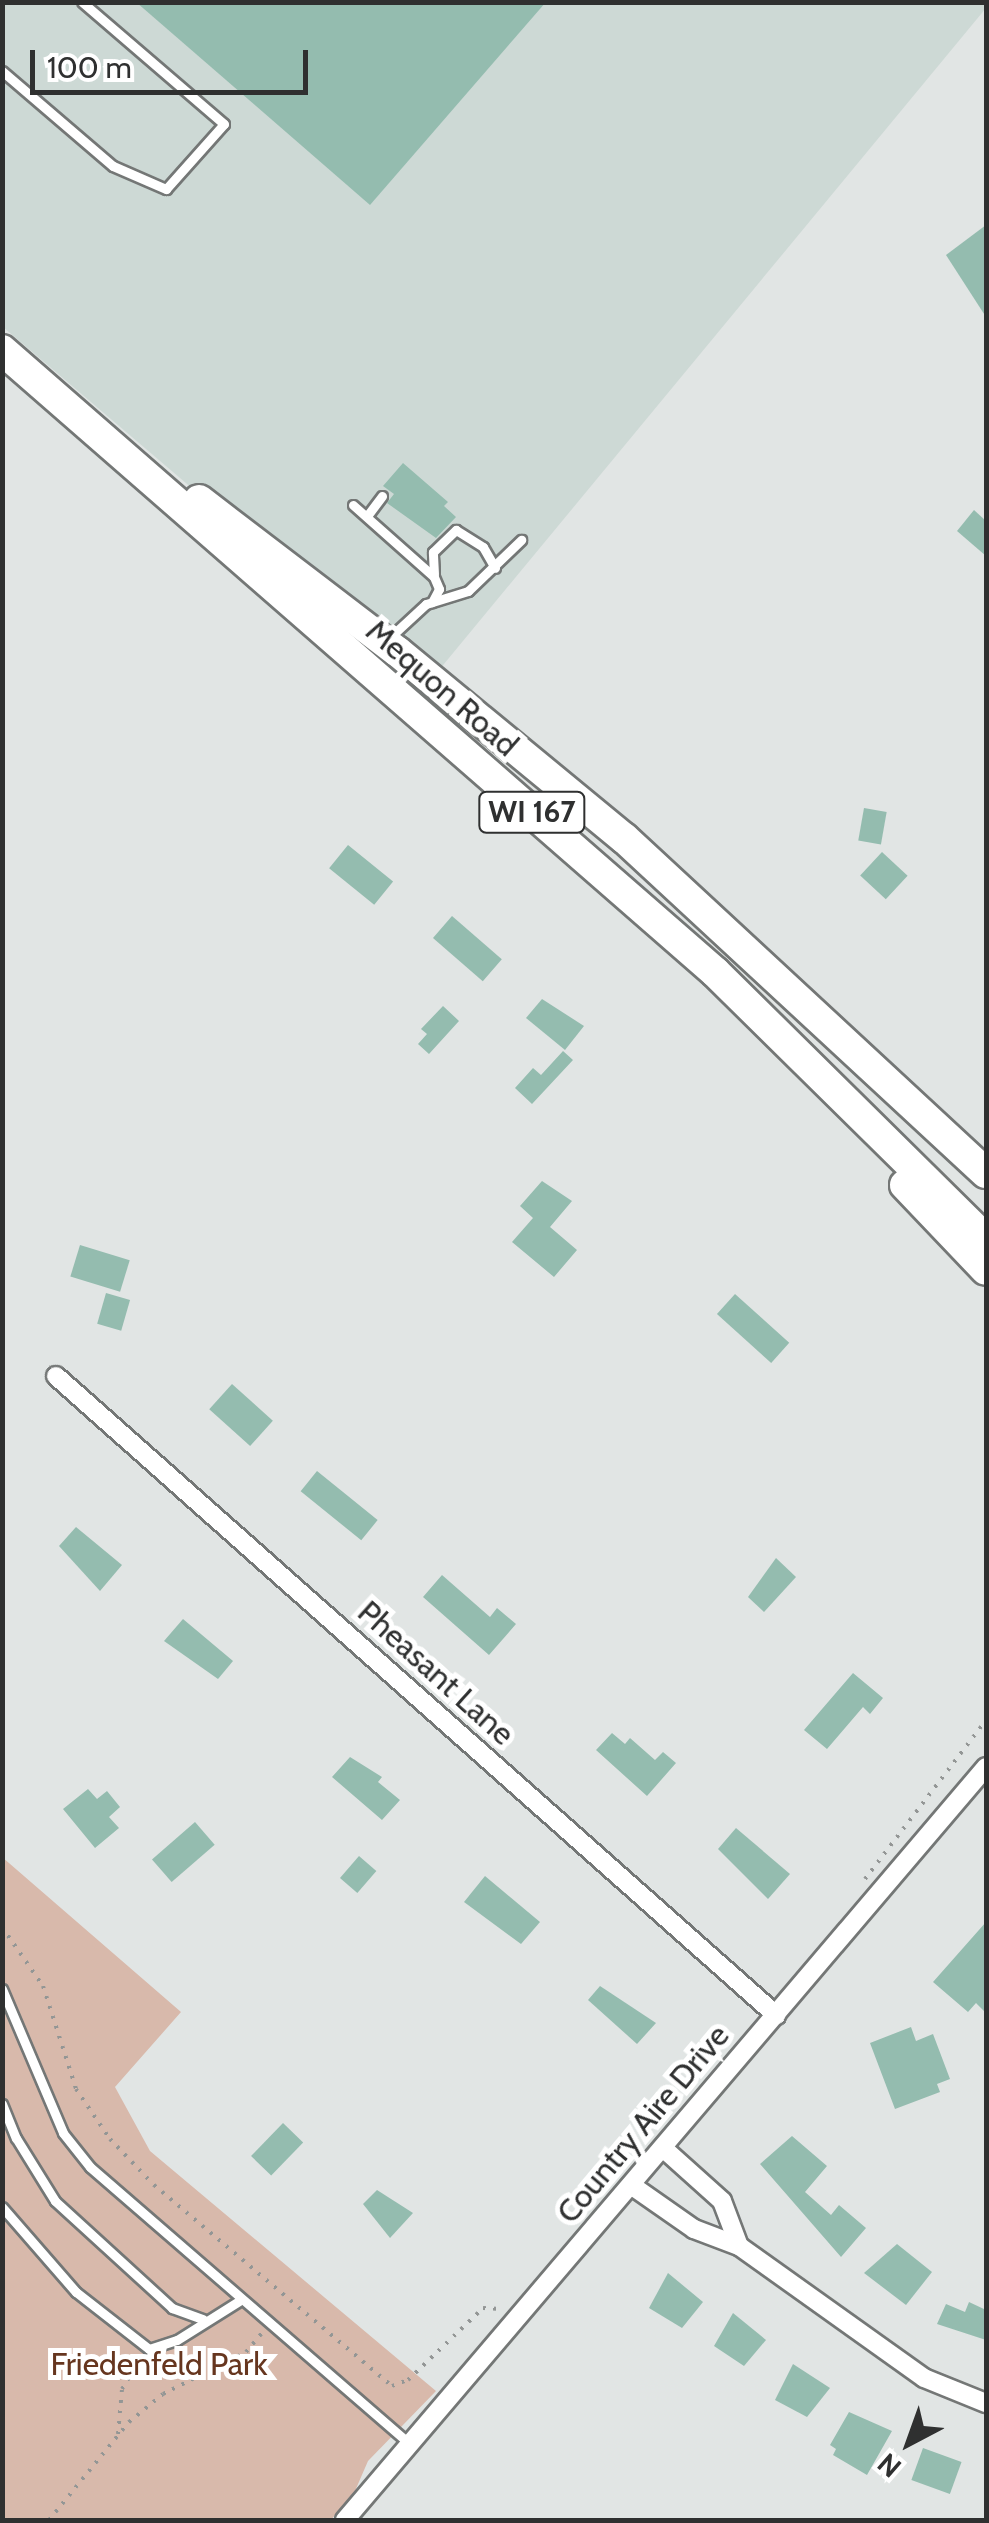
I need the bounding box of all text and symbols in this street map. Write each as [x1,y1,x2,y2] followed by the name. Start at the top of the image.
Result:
[35,30,312,92] scale bar
[47,49,132,86] text: 100 m
[358,612,526,764] street label: Mequon Road
[477,787,587,837] road number: WI 167
[350,1593,522,1753] street label: Pheasant Lane
[549,2017,737,2231] street label: Country Aire Drive
[50,2345,268,2383] park label: Friedenfeld Park
[859,2393,959,2493] north arrow
[871,2446,908,2485] text: N

